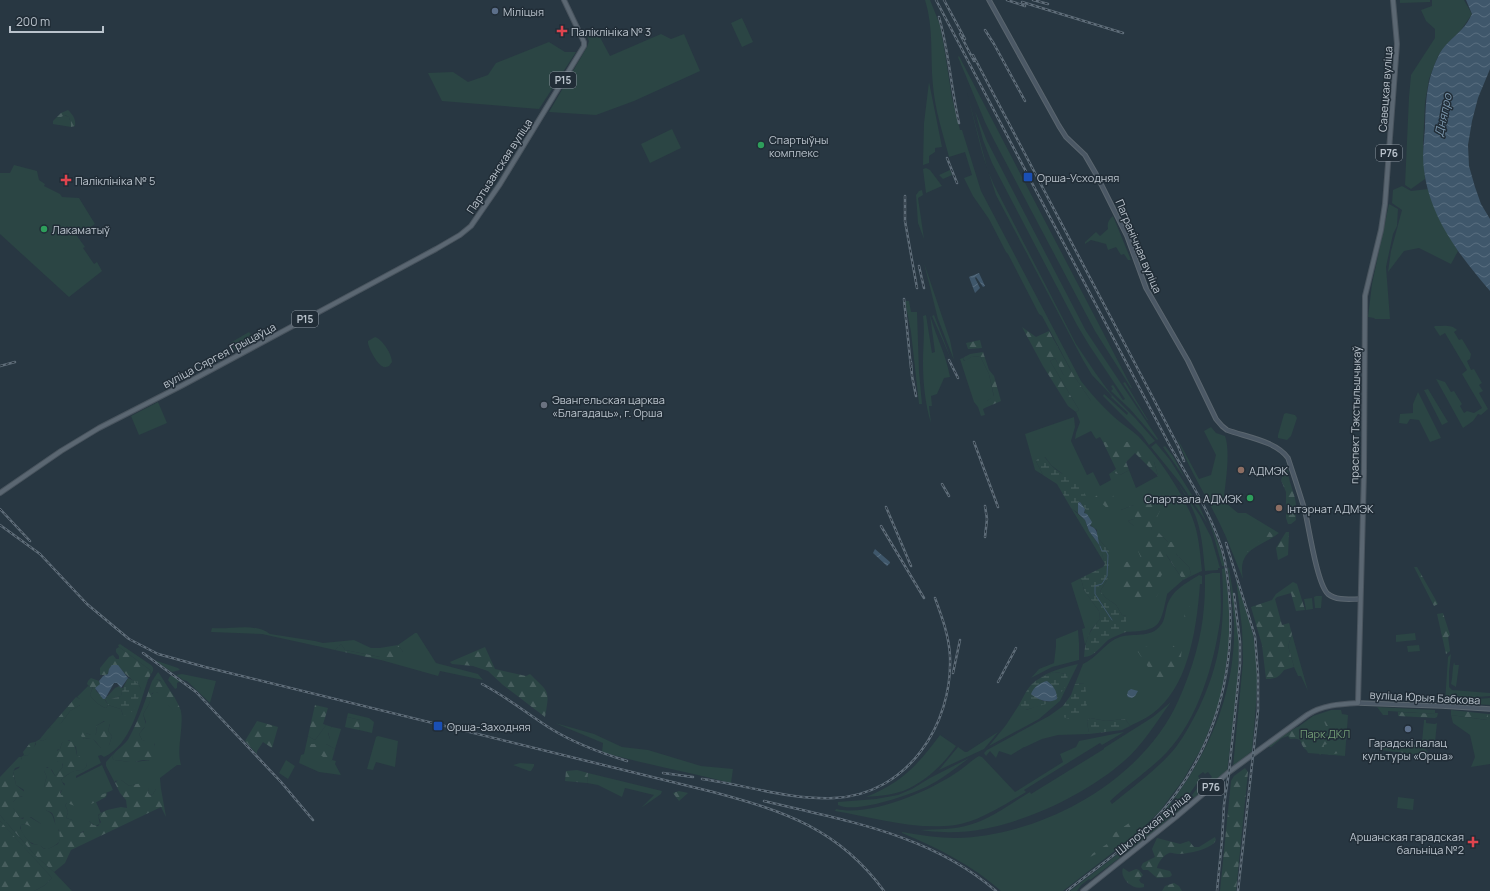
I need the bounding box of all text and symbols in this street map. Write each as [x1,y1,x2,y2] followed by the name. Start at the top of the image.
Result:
[503,4,544,19] place label: Міліцыя
[490,6,500,16] marker: Міліцыя
[10,8,103,34] scale bar
[16,13,50,30] text: 200 m
[571,24,651,39] place label: Паліклініка № 3
[556,25,568,37] marker: Паліклініка № 3
[1375,45,1395,133] street label: Савецкая вуліца
[550,72,576,88] road number: Р15
[1430,91,1456,138] water label: Дняпро
[463,116,535,216] street label: Партызанская вуліца
[769,132,828,160] place label: Спартыўны комплекс
[756,140,766,150] marker: Спартыўны комплекс
[1376,145,1402,161] road number: Р76
[1037,170,1119,185] place label: Орша-Усходняя
[1022,171,1034,183] marker: Орша-Усходняя
[75,173,155,188] place label: Паліклініка № 5
[60,174,72,186] marker: Паліклініка № 5
[1112,197,1166,295] street label: Пагранічная вуліца
[52,222,110,237] place label: Лакаматыў
[39,224,49,234] marker: Лакаматыў
[292,311,318,327] road number: Р15
[160,319,278,391] street label: вуліца Сяргея Грыцаўца
[1346,346,1364,484] street label: праспект Тэкстыльшчыкаў
[552,392,665,420] place label: Эвангельская царква «Благадаць», г. Орша
[539,400,549,410] marker: Эвангельская царква «Благадаць», г. Орша
[1249,463,1288,478] place label: АДМЭК
[1236,465,1246,475] marker: АДМЭК
[1144,491,1242,506] place label: Спартзала АДМЭК
[1245,493,1255,503] marker: Спартзала АДМЭК
[1287,501,1374,516] place label: Інтэрнат АДМЭК
[1274,503,1284,513] marker: Інтэрнат АДМЭК
[1369,687,1481,707] street label: вуліца Юрыя Бабкова
[447,719,531,734] place label: Орша-Заходняя
[432,720,444,732] marker: Орша-Заходняя
[1403,724,1413,734] marker: Гарадскі палац культуры «Орша»
[1300,726,1350,741] park label: Парк ДКЛ
[1362,735,1454,763] place label: Гарадскі палац культуры «Орша»
[1198,779,1224,795] road number: Р76
[1112,788,1194,858] street label: Шклоўская вуліца
[1350,829,1464,857] place label: Аршанская гарадская бальніца №2
[1467,836,1479,848] marker: Аршанская гарадская бальніца №2

